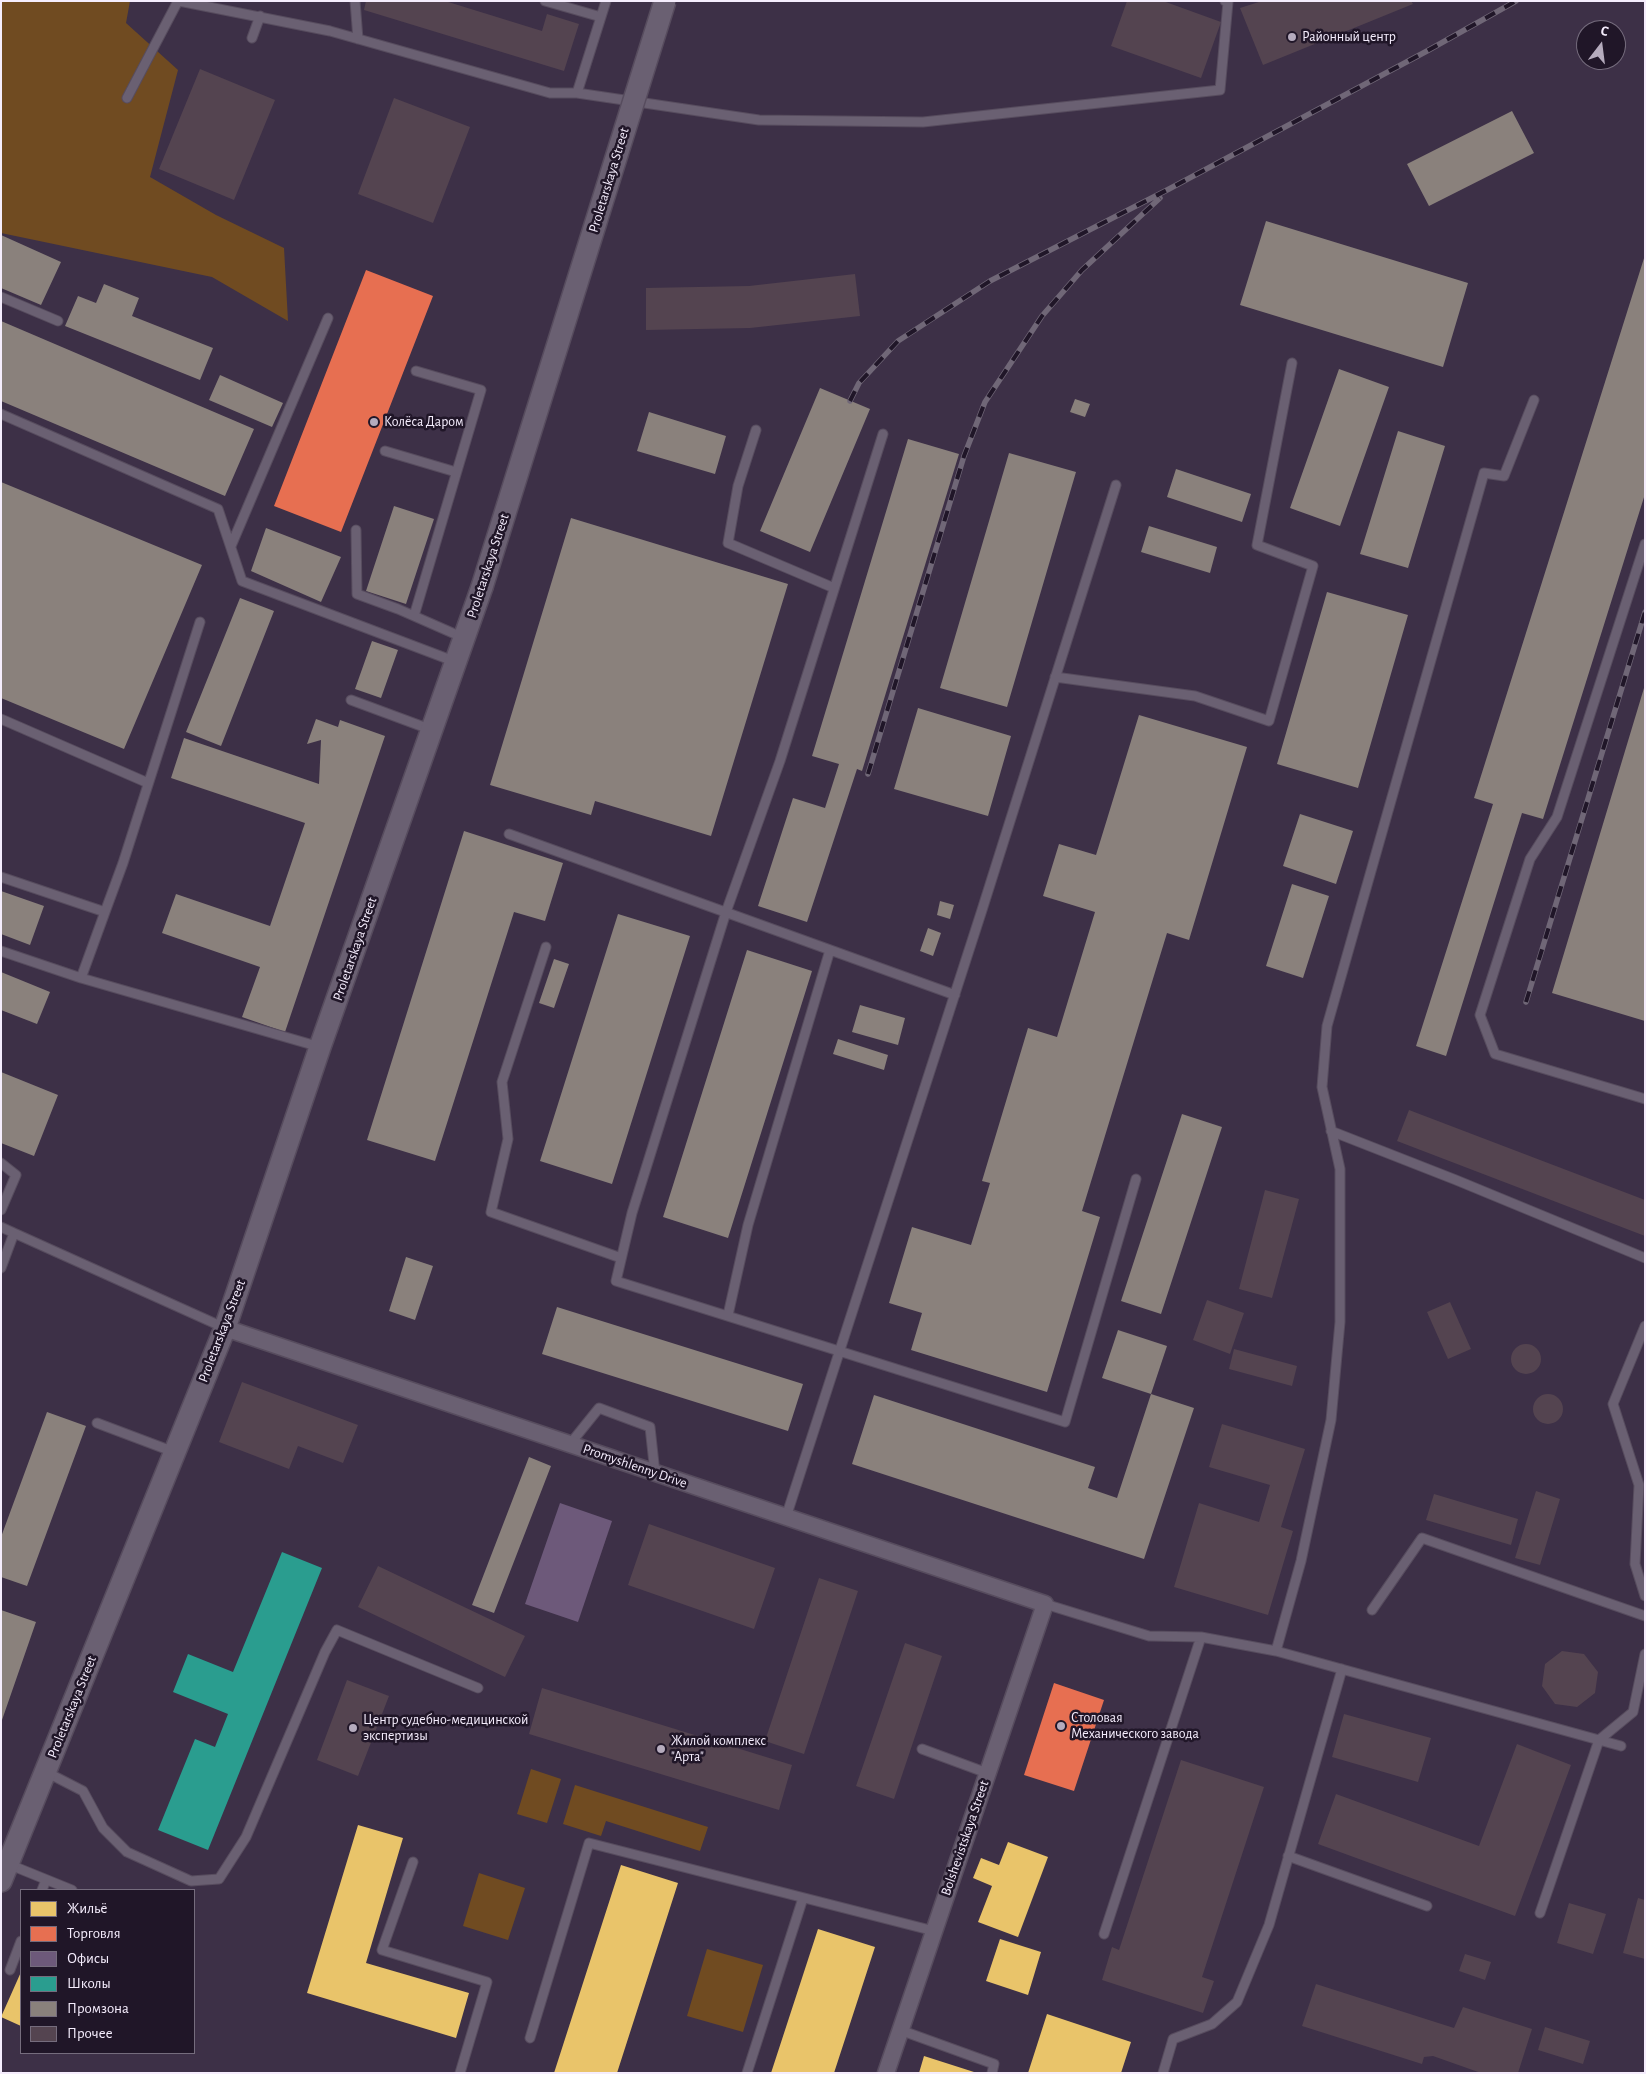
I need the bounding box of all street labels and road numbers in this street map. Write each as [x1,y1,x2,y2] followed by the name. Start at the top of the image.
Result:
[585,126,633,234] street label: Proletarskaya Street
[463,512,513,620] street label: Proletarskaya Street
[329,895,381,1003] street label: Proletarskaya Street
[195,1277,249,1385] street label: Proletarskaya Street
[581,1440,689,1492] street label: Promyshlenny Drive
[44,1653,100,1761] street label: Proletarskaya Street
[937,1778,993,1898] street label: Bolshevistskaya Street

